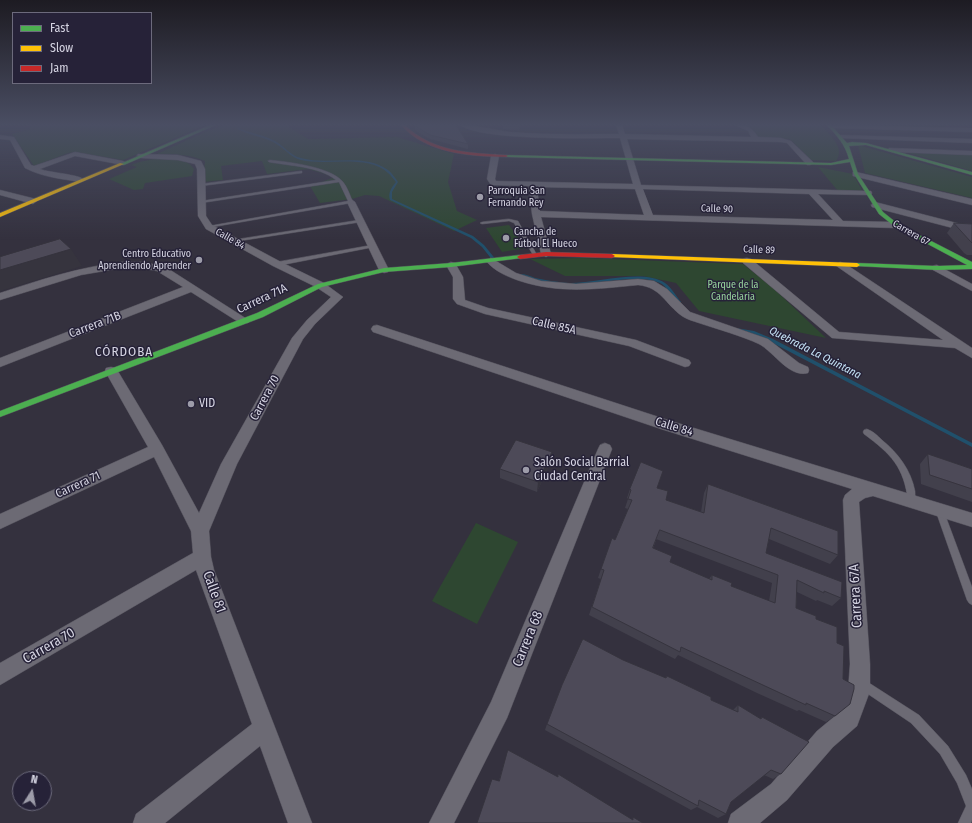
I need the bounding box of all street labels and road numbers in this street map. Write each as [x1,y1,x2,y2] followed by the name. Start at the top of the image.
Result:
[701,202,733,216] street label: Calle 90
[890,218,932,248] street label: Carrera 67
[213,226,247,252] street label: Calle 84
[743,243,775,257] street label: Calle 89
[234,281,290,317] street label: Carrera 71A
[67,309,123,341] street label: Carrera 71B
[531,314,577,338] street label: Calle 85A
[247,373,283,423] street label: Carrera 70
[653,414,695,440] street label: Calle 84
[53,468,103,502] street label: Carrera 71
[846,564,866,628] street label: Carrera 67A
[199,569,229,615] street label: Calle 81
[509,609,547,669] street label: Carrera 68
[20,624,78,668] street label: Carrera 70

